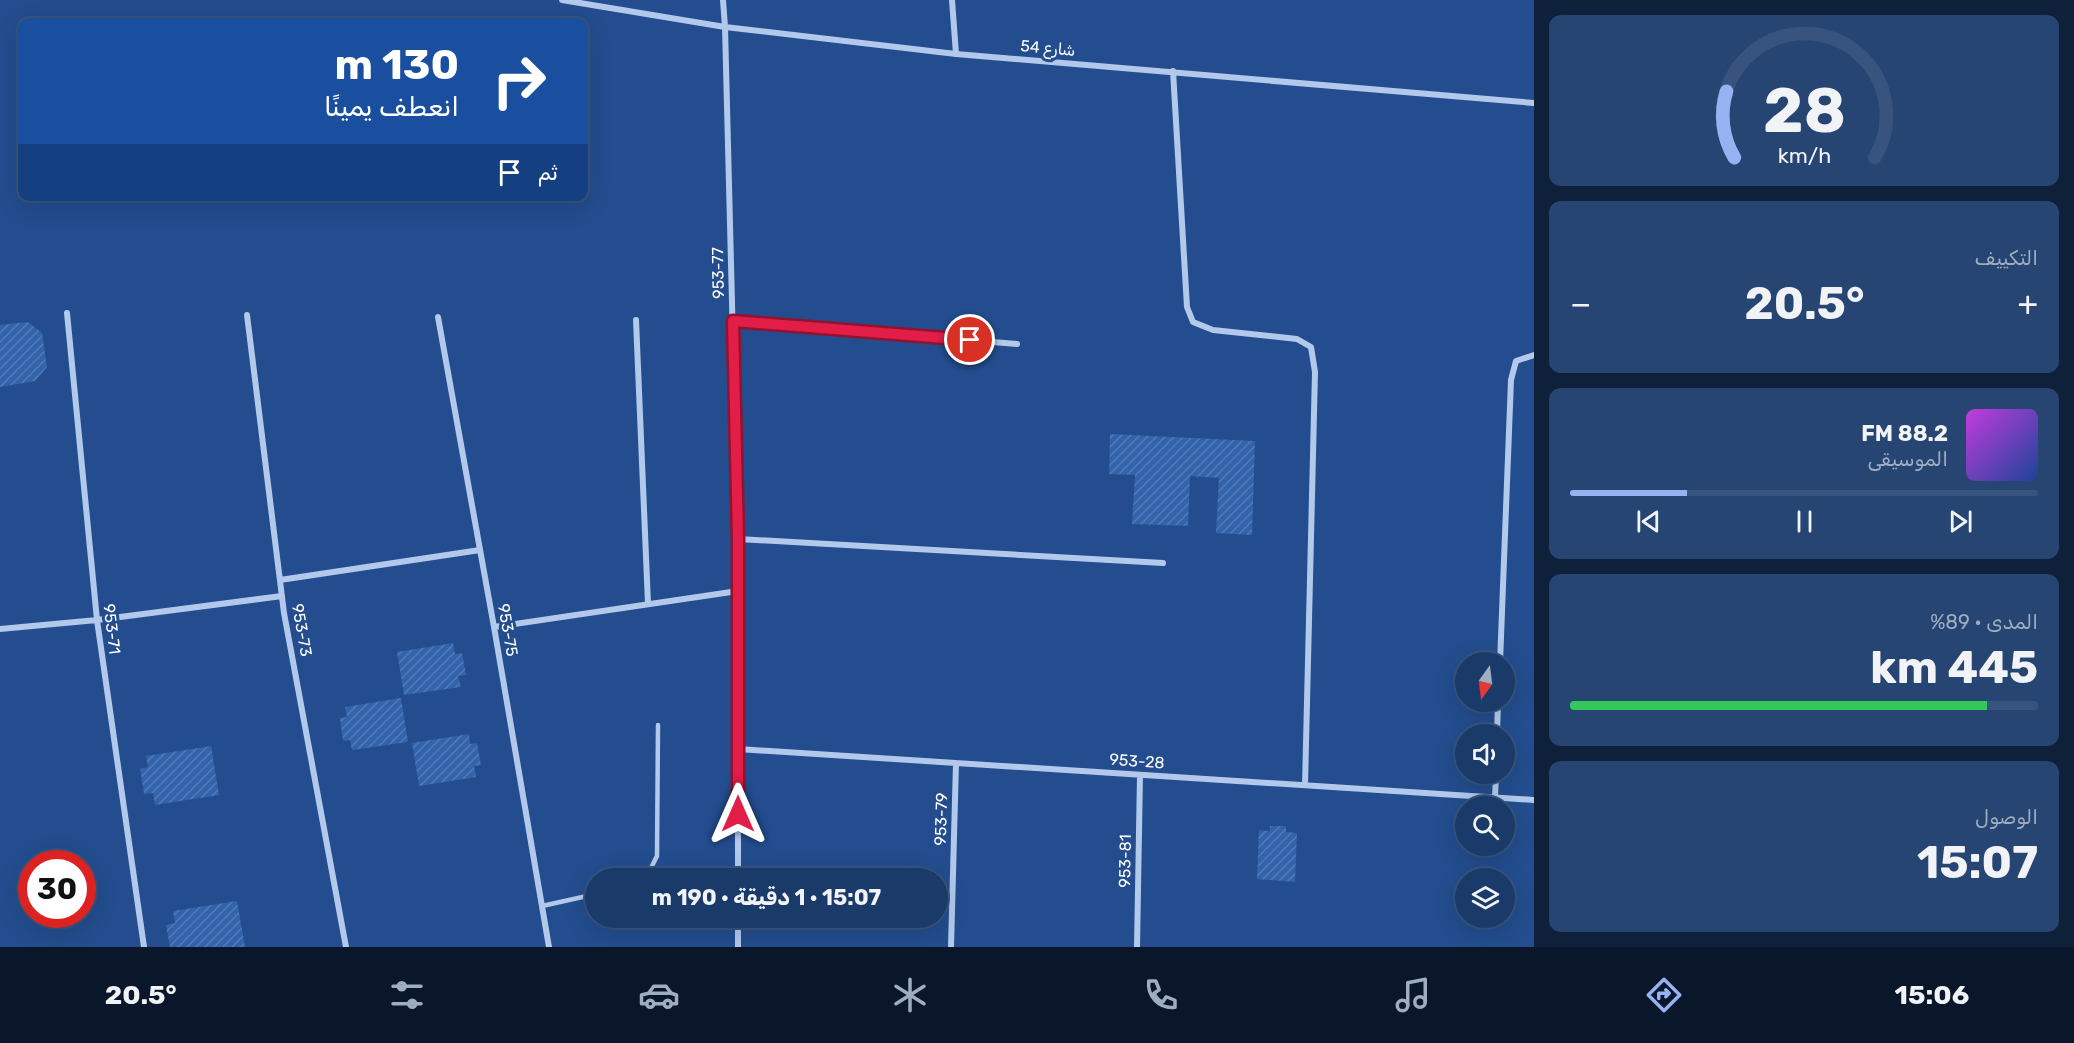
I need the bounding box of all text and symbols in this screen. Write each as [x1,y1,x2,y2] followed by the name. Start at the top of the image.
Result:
[1019,36,1076,62] street label: شارع 54
[334,40,459,90] text: 130 m
[480,42,558,120] icon: right
[1763,74,1845,148] text: 28
[324,91,459,123] text: انعطف يمينًا
[1777,143,1831,168] text: km/h
[493,156,526,189] icon: arrive
[538,159,558,186] text: ثم
[1975,246,2038,270] text: التكييف
[708,247,728,299] street label: 953-77
[1745,277,1864,330] text: 20.5°
[1570,284,1591,323] text: −
[2017,284,2038,323] text: +
[944,314,995,365] pin
[953,323,986,356] icon: arrive
[1861,420,1948,447] text: 88.2 FM
[1867,447,1948,471] text: الموسيقى
[1632,505,1665,538] icon: previous
[1788,505,1821,538] icon: pause
[1944,505,1977,538] icon: next
[288,602,316,658] street label: 953-73
[494,602,522,658] street label: 953-75
[99,603,125,655] street label: 953-71
[1930,610,2038,634] text: المدى · 89%
[1870,641,2038,694] text: 445 km
[1455,652,1515,712] north arrow
[1455,652,1515,928] map controls
[1455,724,1515,784] button: sound
[1109,750,1165,772] street label: 953-28
[706,782,770,846] position arrow
[931,792,951,846] street label: 953-79
[1455,796,1515,856] button: search
[1975,805,2038,829] text: الوصول
[1115,834,1135,888] street label: 953-81
[1917,836,2038,889] text: 15:07
[18,850,96,928] speed limit sign: 30
[1455,868,1515,928] button: layers
[652,884,881,911] text: 15:07 · 1 دقيقة · 190 m
[386,974,428,1016] icon: filters
[638,974,680,1016] icon: car
[889,974,931,1016] icon: climate
[1140,974,1182,1016] icon: phone
[1392,974,1434,1016] icon: music
[1643,974,1685,1016] icon: directions
[105,979,177,1011] text: 20.5°
[1895,979,1969,1011] text: 15:06

